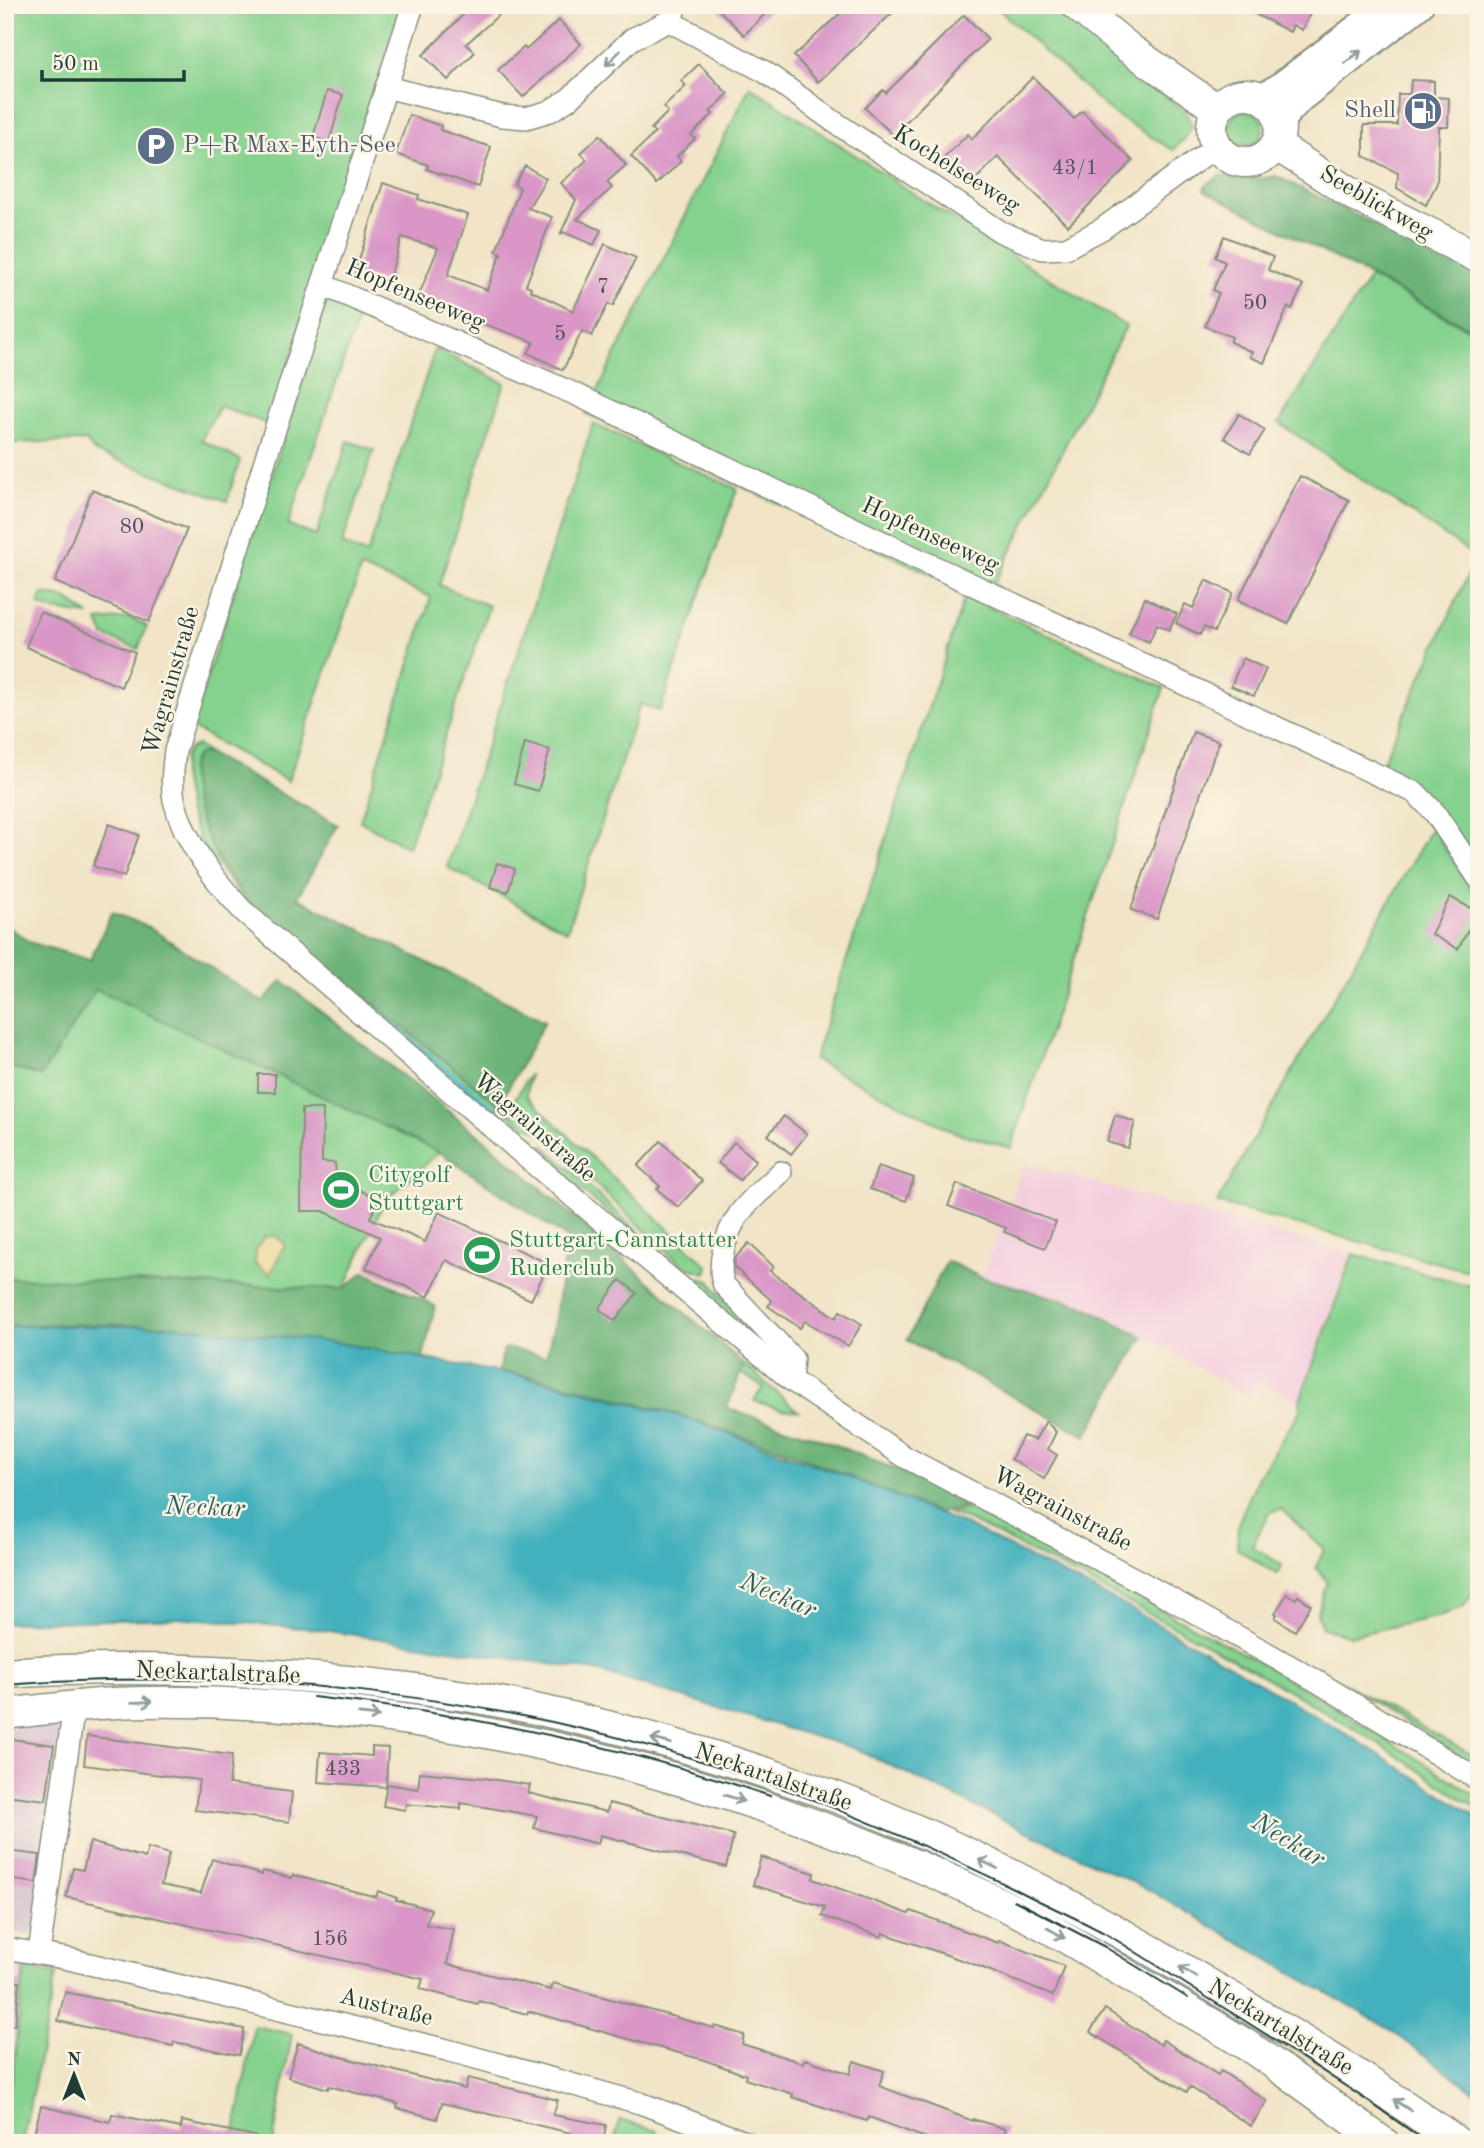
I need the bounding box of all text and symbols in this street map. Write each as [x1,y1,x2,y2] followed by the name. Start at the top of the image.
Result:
[42,38,184,82] scale bar
[605,49,622,66] one-way arrow
[1344,50,1362,65] one-way arrow
[52,54,99,75] text: 50 m
[1402,90,1444,132] fuel station icon: Shell
[1344,99,1396,123] place label: Shell
[888,121,1024,219] street label: Kochelseeweg
[135,125,177,167] parking icon: P+R Max-Eyth-See
[183,134,396,158] place label: P+R Max-Eyth-See
[1052,158,1098,179] house number: 43/1
[1315,162,1437,246] street label: Seeblickweg
[342,256,488,336] street label: Hopfenseeweg
[597,277,609,298] house number: 7
[1243,293,1267,314] house number: 50
[554,324,566,345] house number: 5
[857,494,1003,578] street label: Hopfenseeweg
[120,517,144,538] house number: 80
[139,604,205,758] street label: Wagrainstraße
[468,1068,600,1188] street label: Wagrainstraße
[368,1164,464,1216] place label: Citygolf Stuttgart
[320,1169,362,1211] sports icon: Citygolf Stuttgart
[509,1229,736,1281] place label: Stuttgart-Cannstatter Ruderclub
[461,1234,503,1276] sports icon: Stuttgart-Cannstatter Ruderclub
[988,1463,1136,1557] street label: Wagrainstraße
[164,1494,246,1522] water label: Neckar
[735,1568,821,1624] water label: Neckar
[135,1659,301,1689] street label: Neckartalstraße
[131,1696,154,1709] one-way arrow
[358,1709,380,1722] one-way arrow
[650,1734,672,1747] one-way arrow
[691,1740,855,1816] street label: Neckartalstraße
[325,1759,361,1780] house number: 433
[723,1792,745,1805] one-way arrow
[1246,1809,1330,1873] water label: Neckar
[978,1857,999,1870] one-way arrow
[1045,1927,1066,1940] one-way arrow
[312,1929,348,1950] house number: 156
[1178,1965,1198,1979] one-way arrow
[1203,1975,1357,2081] street label: Neckartalstraße
[337,1985,435,2031] street label: Austraße
[38,2039,108,2110] north arrow
[67,2051,82,2070] text: N
[1393,2097,1412,2112] one-way arrow

